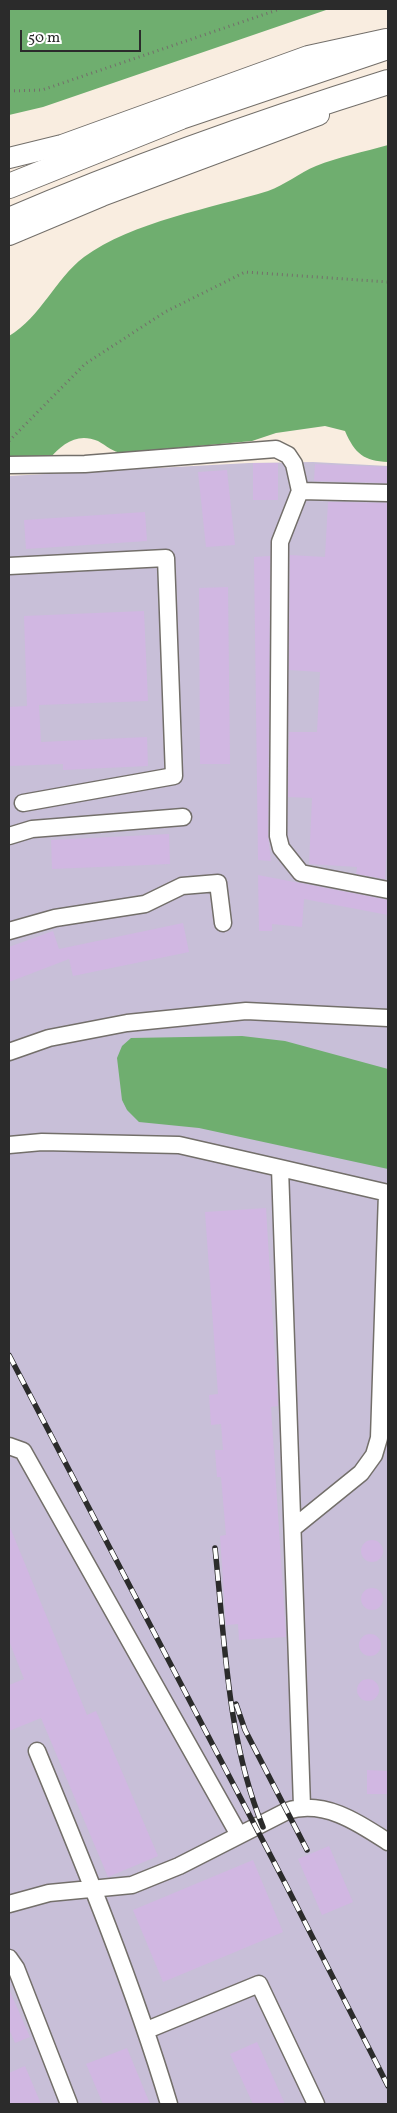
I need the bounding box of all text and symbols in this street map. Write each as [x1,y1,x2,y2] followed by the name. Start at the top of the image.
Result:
[22,20,144,52] scale bar
[28,28,60,49] text: 50 m

